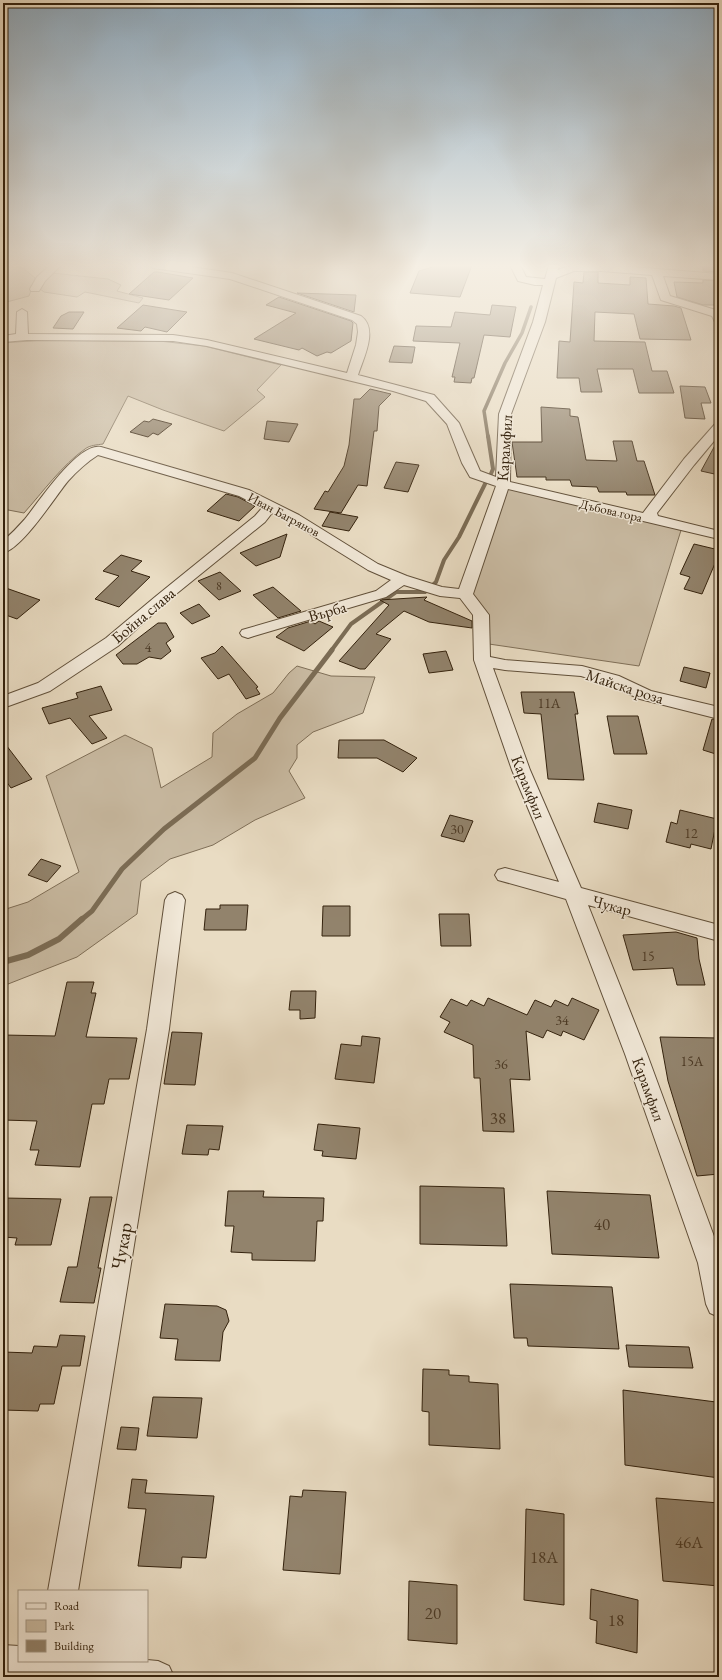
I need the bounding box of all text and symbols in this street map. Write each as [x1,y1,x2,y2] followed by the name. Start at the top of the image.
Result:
[492,414,517,482] street label: Карамфил
[245,488,323,541] street label: Иван Багрянов
[578,495,645,526] street label: Дъбова гора
[216,578,222,594] house number: 8
[107,582,180,648] street label: Бойна слава
[306,596,349,627] street label: Върба
[145,638,152,656] house number: 4
[583,664,667,709] street label: Майска роза
[537,694,561,712] house number: 11А
[506,752,551,822] street label: Карамфил
[450,820,464,838] house number: 30
[684,824,698,842] house number: 12
[590,890,634,921] street label: Чукар
[641,947,655,965] house number: 15
[555,1011,569,1029] house number: 34
[680,1052,704,1070] house number: 15А
[627,1054,670,1124] street label: Карамфил
[494,1055,508,1073] house number: 36
[490,1107,506,1129] house number: 38
[594,1213,610,1235] house number: 40
[105,1220,138,1272] street label: Чукар
[675,1531,703,1553] house number: 46А
[530,1546,558,1568] house number: 18А
[18,1590,148,1662] legend
[54,1598,80,1614] text: Road
[425,1602,441,1624] house number: 20
[608,1609,624,1631] house number: 18
[54,1618,75,1634] text: Park
[54,1638,95,1654] text: Building

